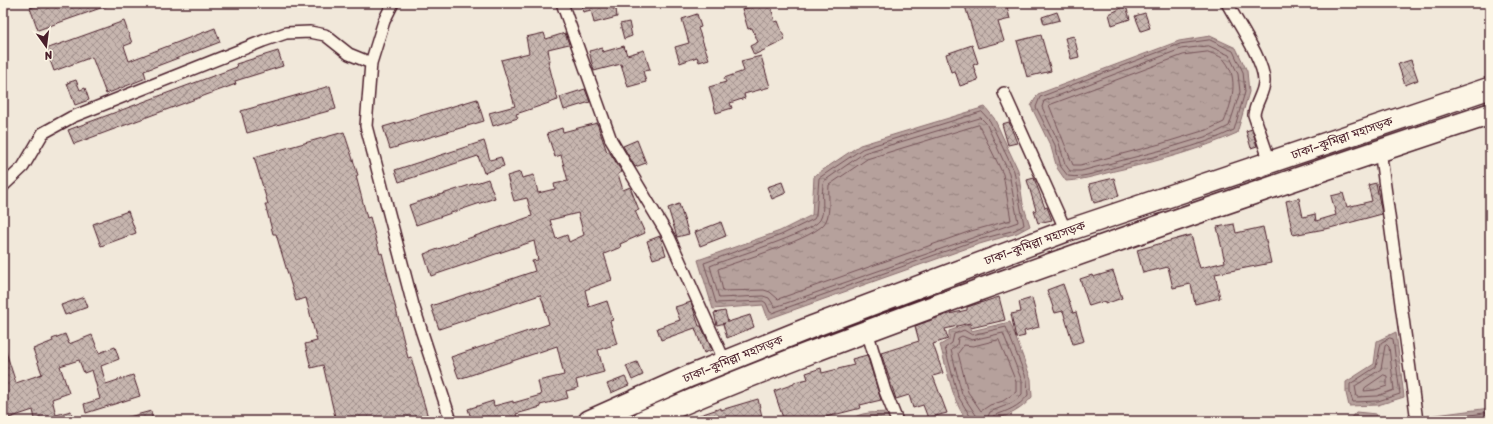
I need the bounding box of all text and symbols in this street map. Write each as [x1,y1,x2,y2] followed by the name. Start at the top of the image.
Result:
[26,26,66,66] north arrow
[42,45,55,65] text: N
[1287,110,1396,166] street label: ঢাকা–কুমিল্লা মহাসড়ক
[980,214,1089,272] street label: ঢাকা–কুমিল্লা মহাসড়ক
[679,329,787,390] street label: ঢাকা–কুমিল্লা মহাসড়ক

